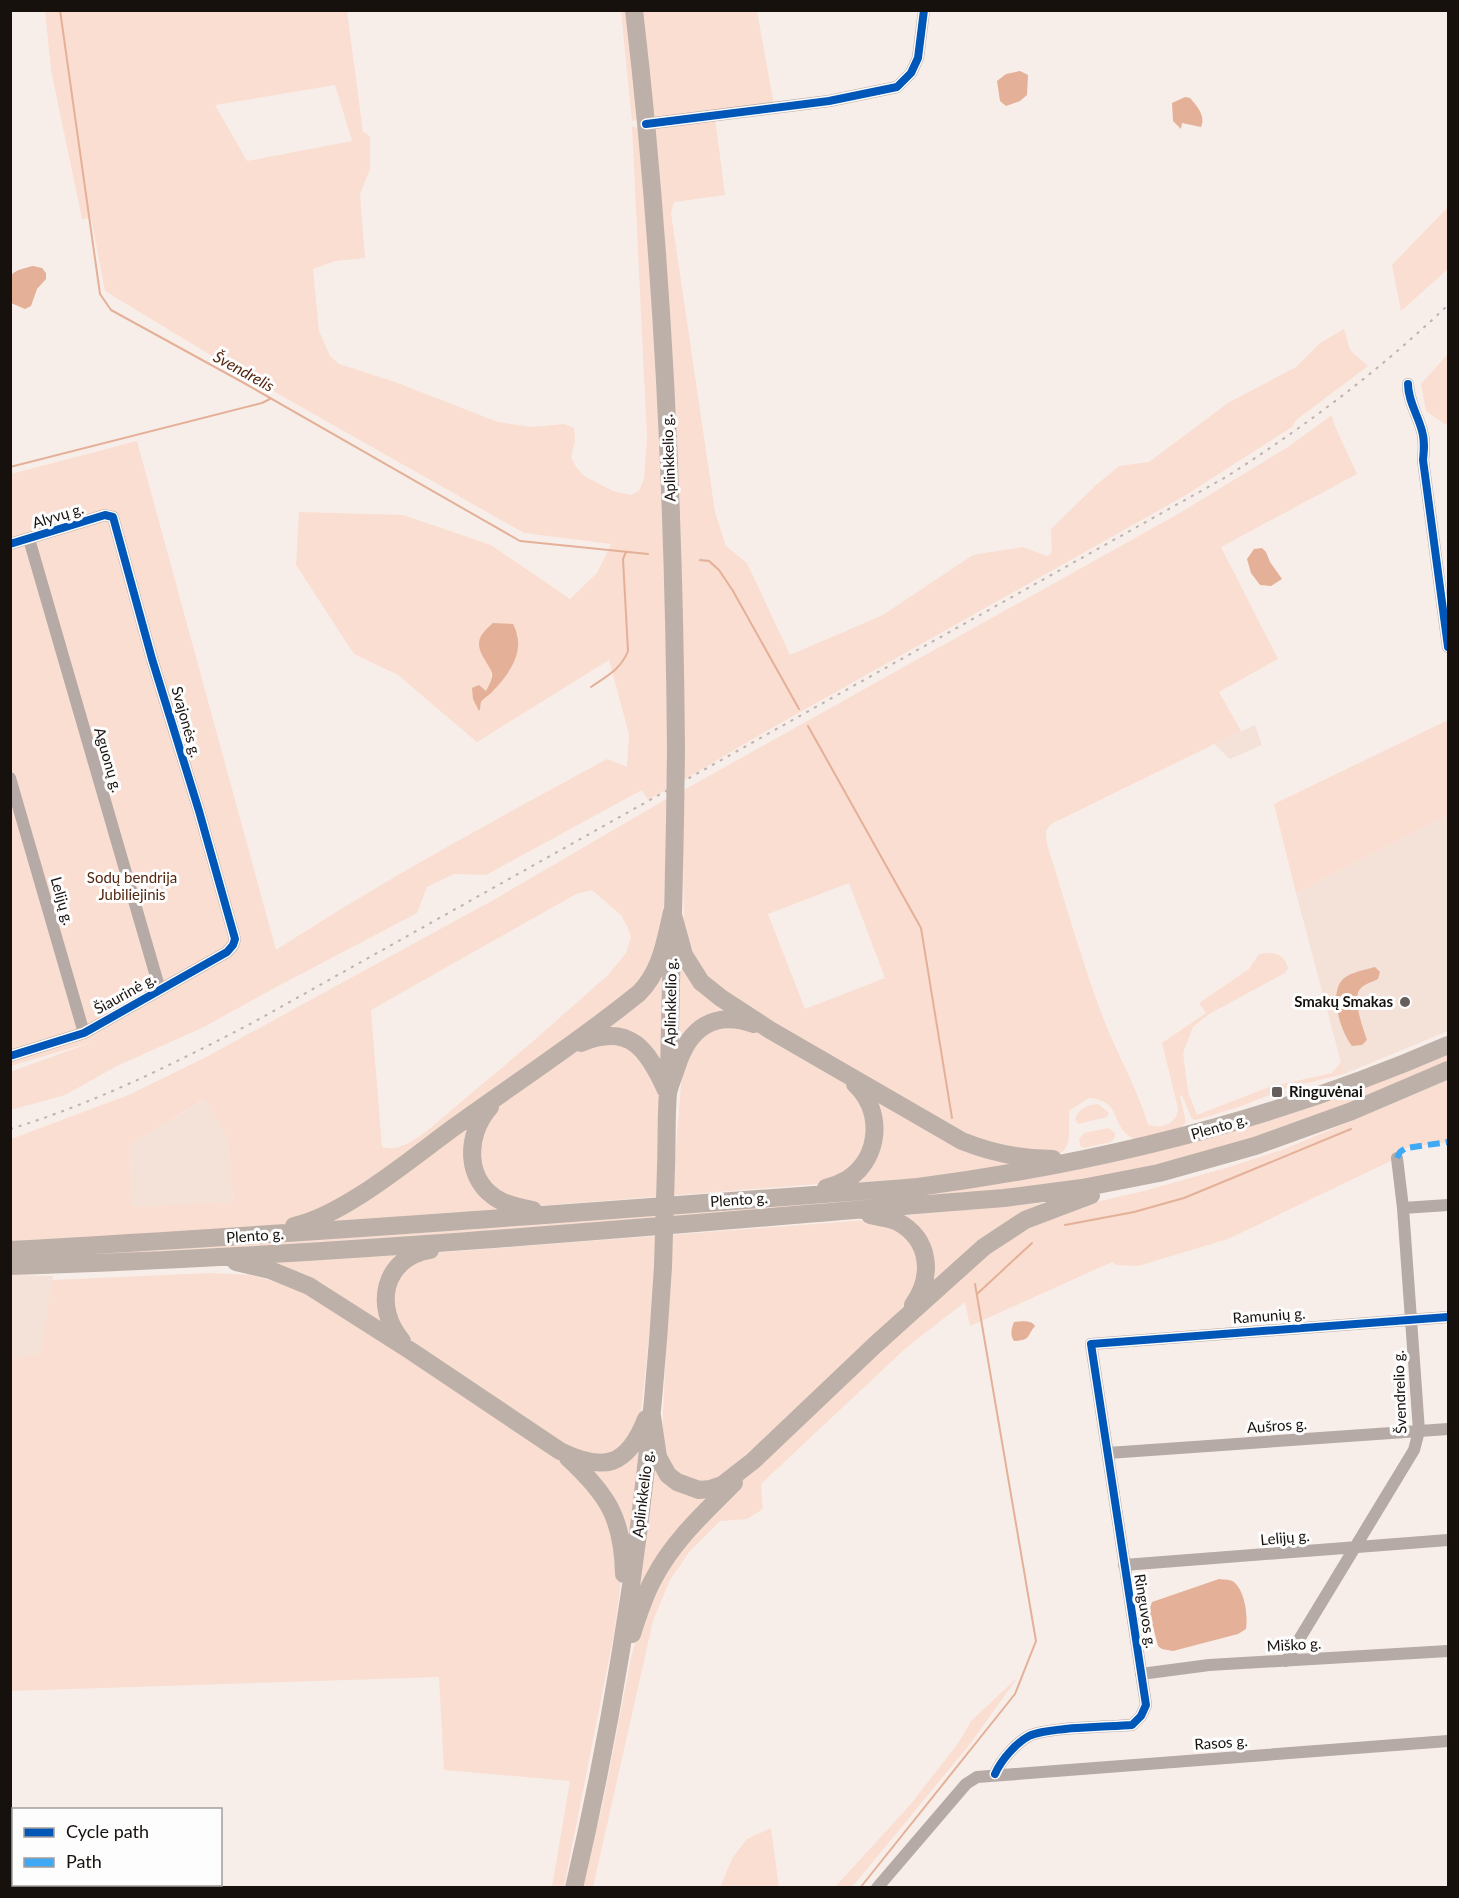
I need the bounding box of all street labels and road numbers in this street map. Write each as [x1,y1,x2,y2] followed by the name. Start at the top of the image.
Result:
[657,414,679,502] street label: Aplinkkelio g.
[30,499,86,531] street label: Alyvų g.
[168,684,206,759] street label: Svajonės g.
[91,725,127,794] street label: Aguonų g.
[48,875,78,927] street label: Lelijų g.
[660,958,680,1046] street label: Aplinkkelio g.
[90,969,159,1017] street label: Šiaurinė g.
[1189,1109,1249,1143] street label: Plento g.
[710,1188,768,1210] street label: Plento g.
[226,1224,284,1246] street label: Plento g.
[1232,1303,1306,1327] street label: Ramunių g.
[1389,1350,1409,1434] street label: Švendrelio g.
[1246,1414,1308,1436] street label: Aušros g.
[628,1449,656,1538] street label: Aplinkkelio g.
[1260,1526,1310,1548] street label: Lelijų g.
[1131,1572,1161,1649] street label: Ringuvos g.
[1266,1634,1322,1654] street label: Miško g.
[1194,1731,1248,1753] street label: Rasos g.

